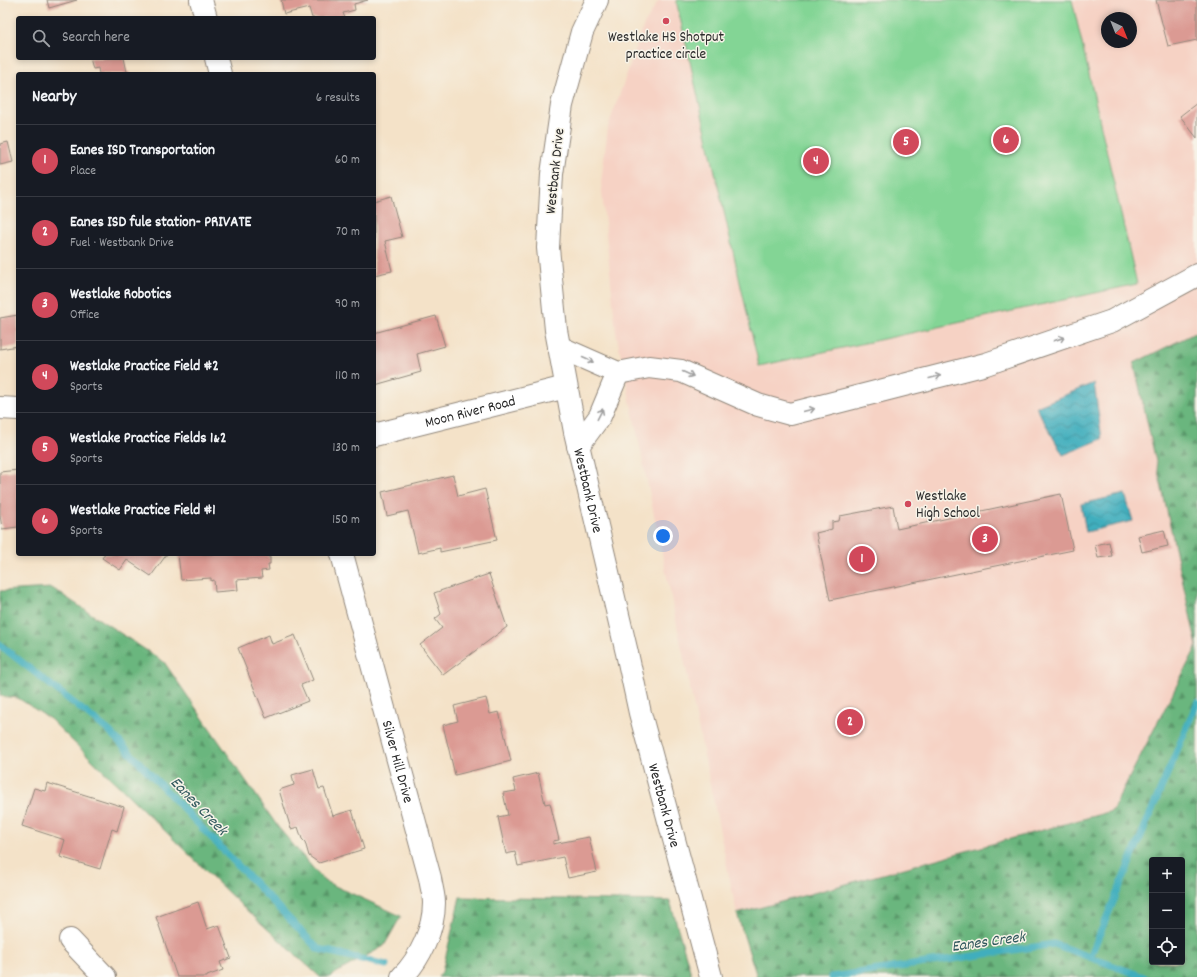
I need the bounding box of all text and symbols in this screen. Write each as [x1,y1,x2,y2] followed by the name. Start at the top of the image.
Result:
[1101,12,1137,48] north arrow
[16,16,376,60] search box
[661,16,671,26] marker: Westlake HS Shotput practice circle
[30,27,52,49] icon: search
[62,27,130,49] text: Search here
[608,27,725,66] place label: Westlake HS Shotput practice circle
[32,86,76,110] text: Nearby
[316,89,360,108] text: 6 results
[993,125,1019,155] pin: 6
[541,127,571,215] street label: Westbank Drive
[893,127,919,157] pin: 5
[70,140,215,162] text: Eanes ISD Transportation
[803,146,829,176] pin: 4
[44,151,46,170] text: 1
[335,151,360,170] text: 60 m
[70,162,96,181] text: Place
[70,212,251,234] text: Eanes ISD fule station- PRIVATE
[42,223,48,242] text: 2
[336,223,360,242] text: 70 m
[70,234,174,253] text: Fuel · Westbank Drive
[70,284,172,306] text: Westlake Robotics
[42,295,48,314] text: 3
[335,295,360,314] text: 90 m
[70,306,99,325] text: Office
[1053,335,1066,342] one-way arrow
[70,356,219,378] text: Westlake Practice Field #2
[582,357,594,364] one-way arrow
[42,367,48,386] text: 4
[335,367,360,386] text: 110 m
[681,371,693,378] one-way arrow
[928,373,941,380] one-way arrow
[70,378,103,397] text: Sports
[423,391,518,435] street label: Moon River Road
[802,405,815,413] one-way arrow
[597,408,605,420] one-way arrow
[70,428,226,450] text: Westlake Practice Fields 1&2
[42,439,48,458] text: 5
[332,439,360,458] text: 130 m
[566,446,607,536] street label: Westbank Drive
[70,450,103,469] text: Sports
[916,486,980,525] place label: Westlake High School
[903,499,913,509] marker: Westlake High School
[70,500,216,522] text: Westlake Practice Field #1
[42,511,48,530] text: 6
[332,511,360,530] text: 150 m
[70,522,103,541] text: Sports
[972,524,998,554] pin: 3
[653,526,673,546] your location
[849,544,875,574] pin: 1
[837,707,863,737] pin: 2
[375,718,418,806] street label: Silver Hill Drive
[641,761,685,851] street label: Westbank Drive
[164,772,233,842] water label: Eanes Creek
[1149,857,1185,965] map controls
[1149,857,1185,893] button: +
[1149,893,1185,929] button: −
[950,926,1028,959] water label: Eanes Creek
[1149,929,1185,965] button: locate

